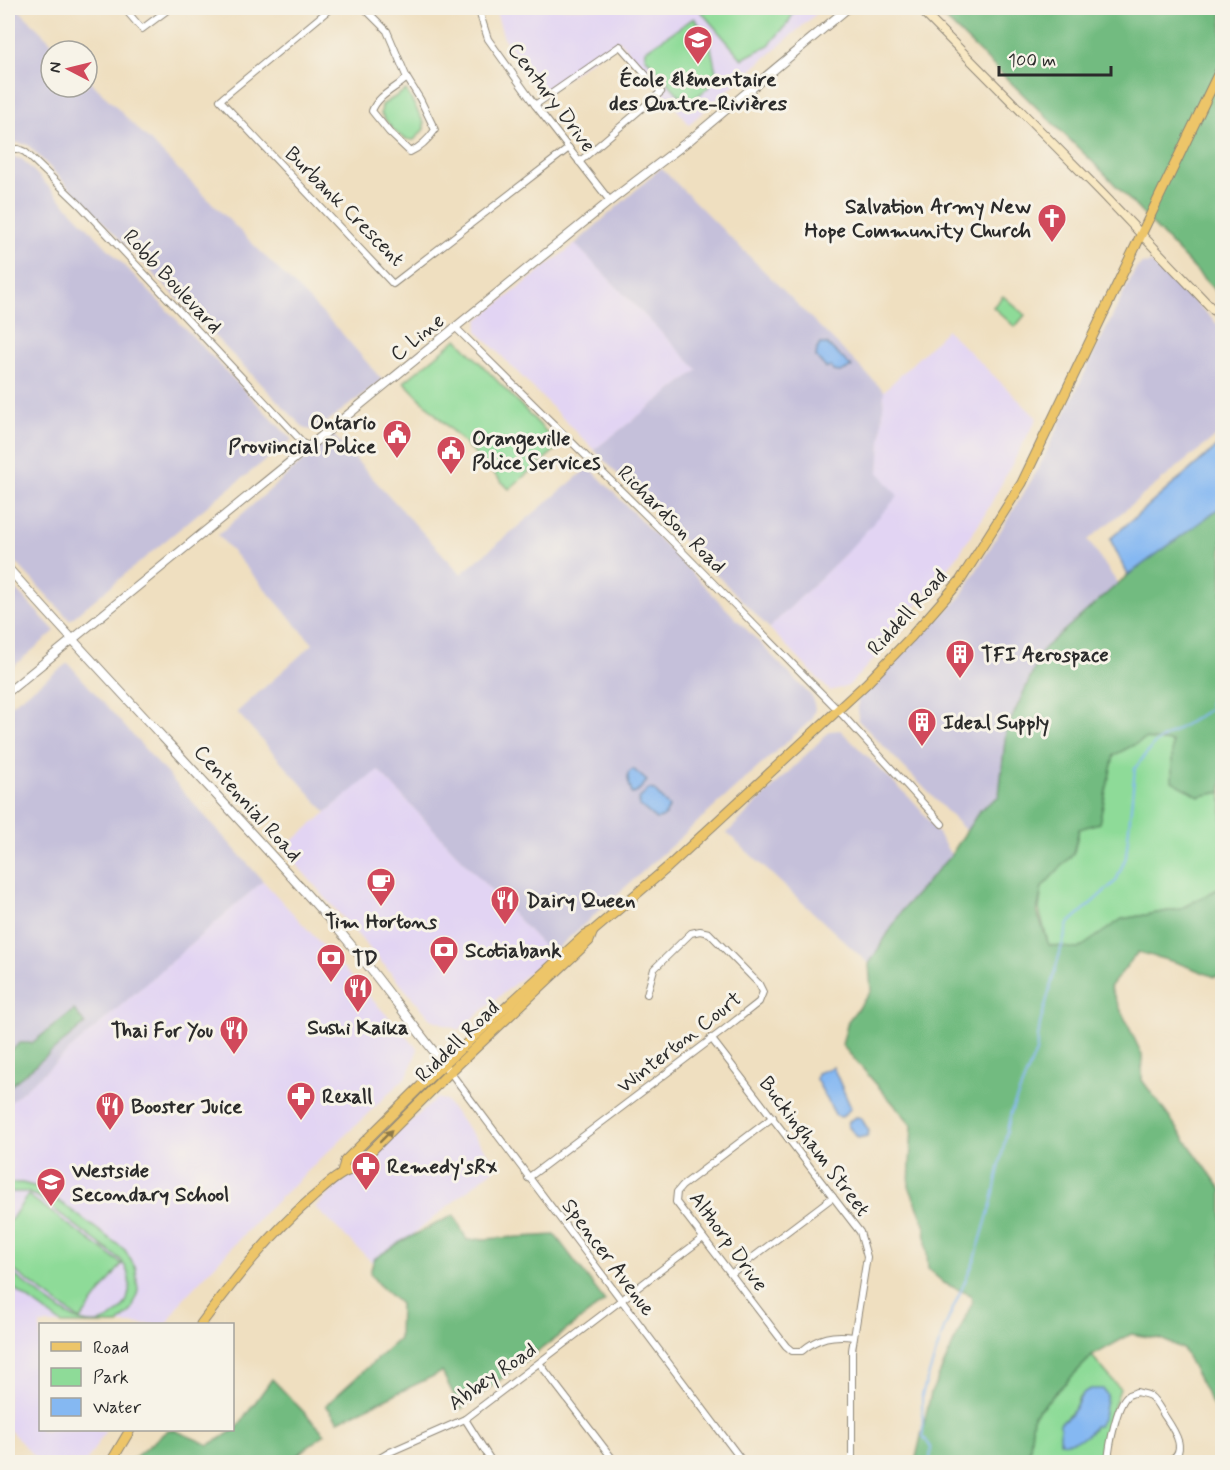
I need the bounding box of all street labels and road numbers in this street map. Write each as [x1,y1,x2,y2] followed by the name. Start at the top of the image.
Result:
[501,37,602,158] street label: Century Drive
[278,140,411,273] street label: Burbank Crescent
[117,223,228,340] street label: Robb Boulevard
[385,307,451,368] street label: C Line
[611,459,732,580] street label: Richardson Road
[861,563,954,662] street label: Riddell Road
[187,739,307,868] street label: Centennial Road
[611,985,748,1100] street label: Winterton Court
[409,994,506,1089] street label: Riddell Road
[751,1071,876,1224] street label: Buckingham Street
[682,1186,774,1297] street label: Althorp Drive
[555,1193,662,1322] street label: Spencer Avenue
[443,1336,542,1418] street label: Abbey Road

